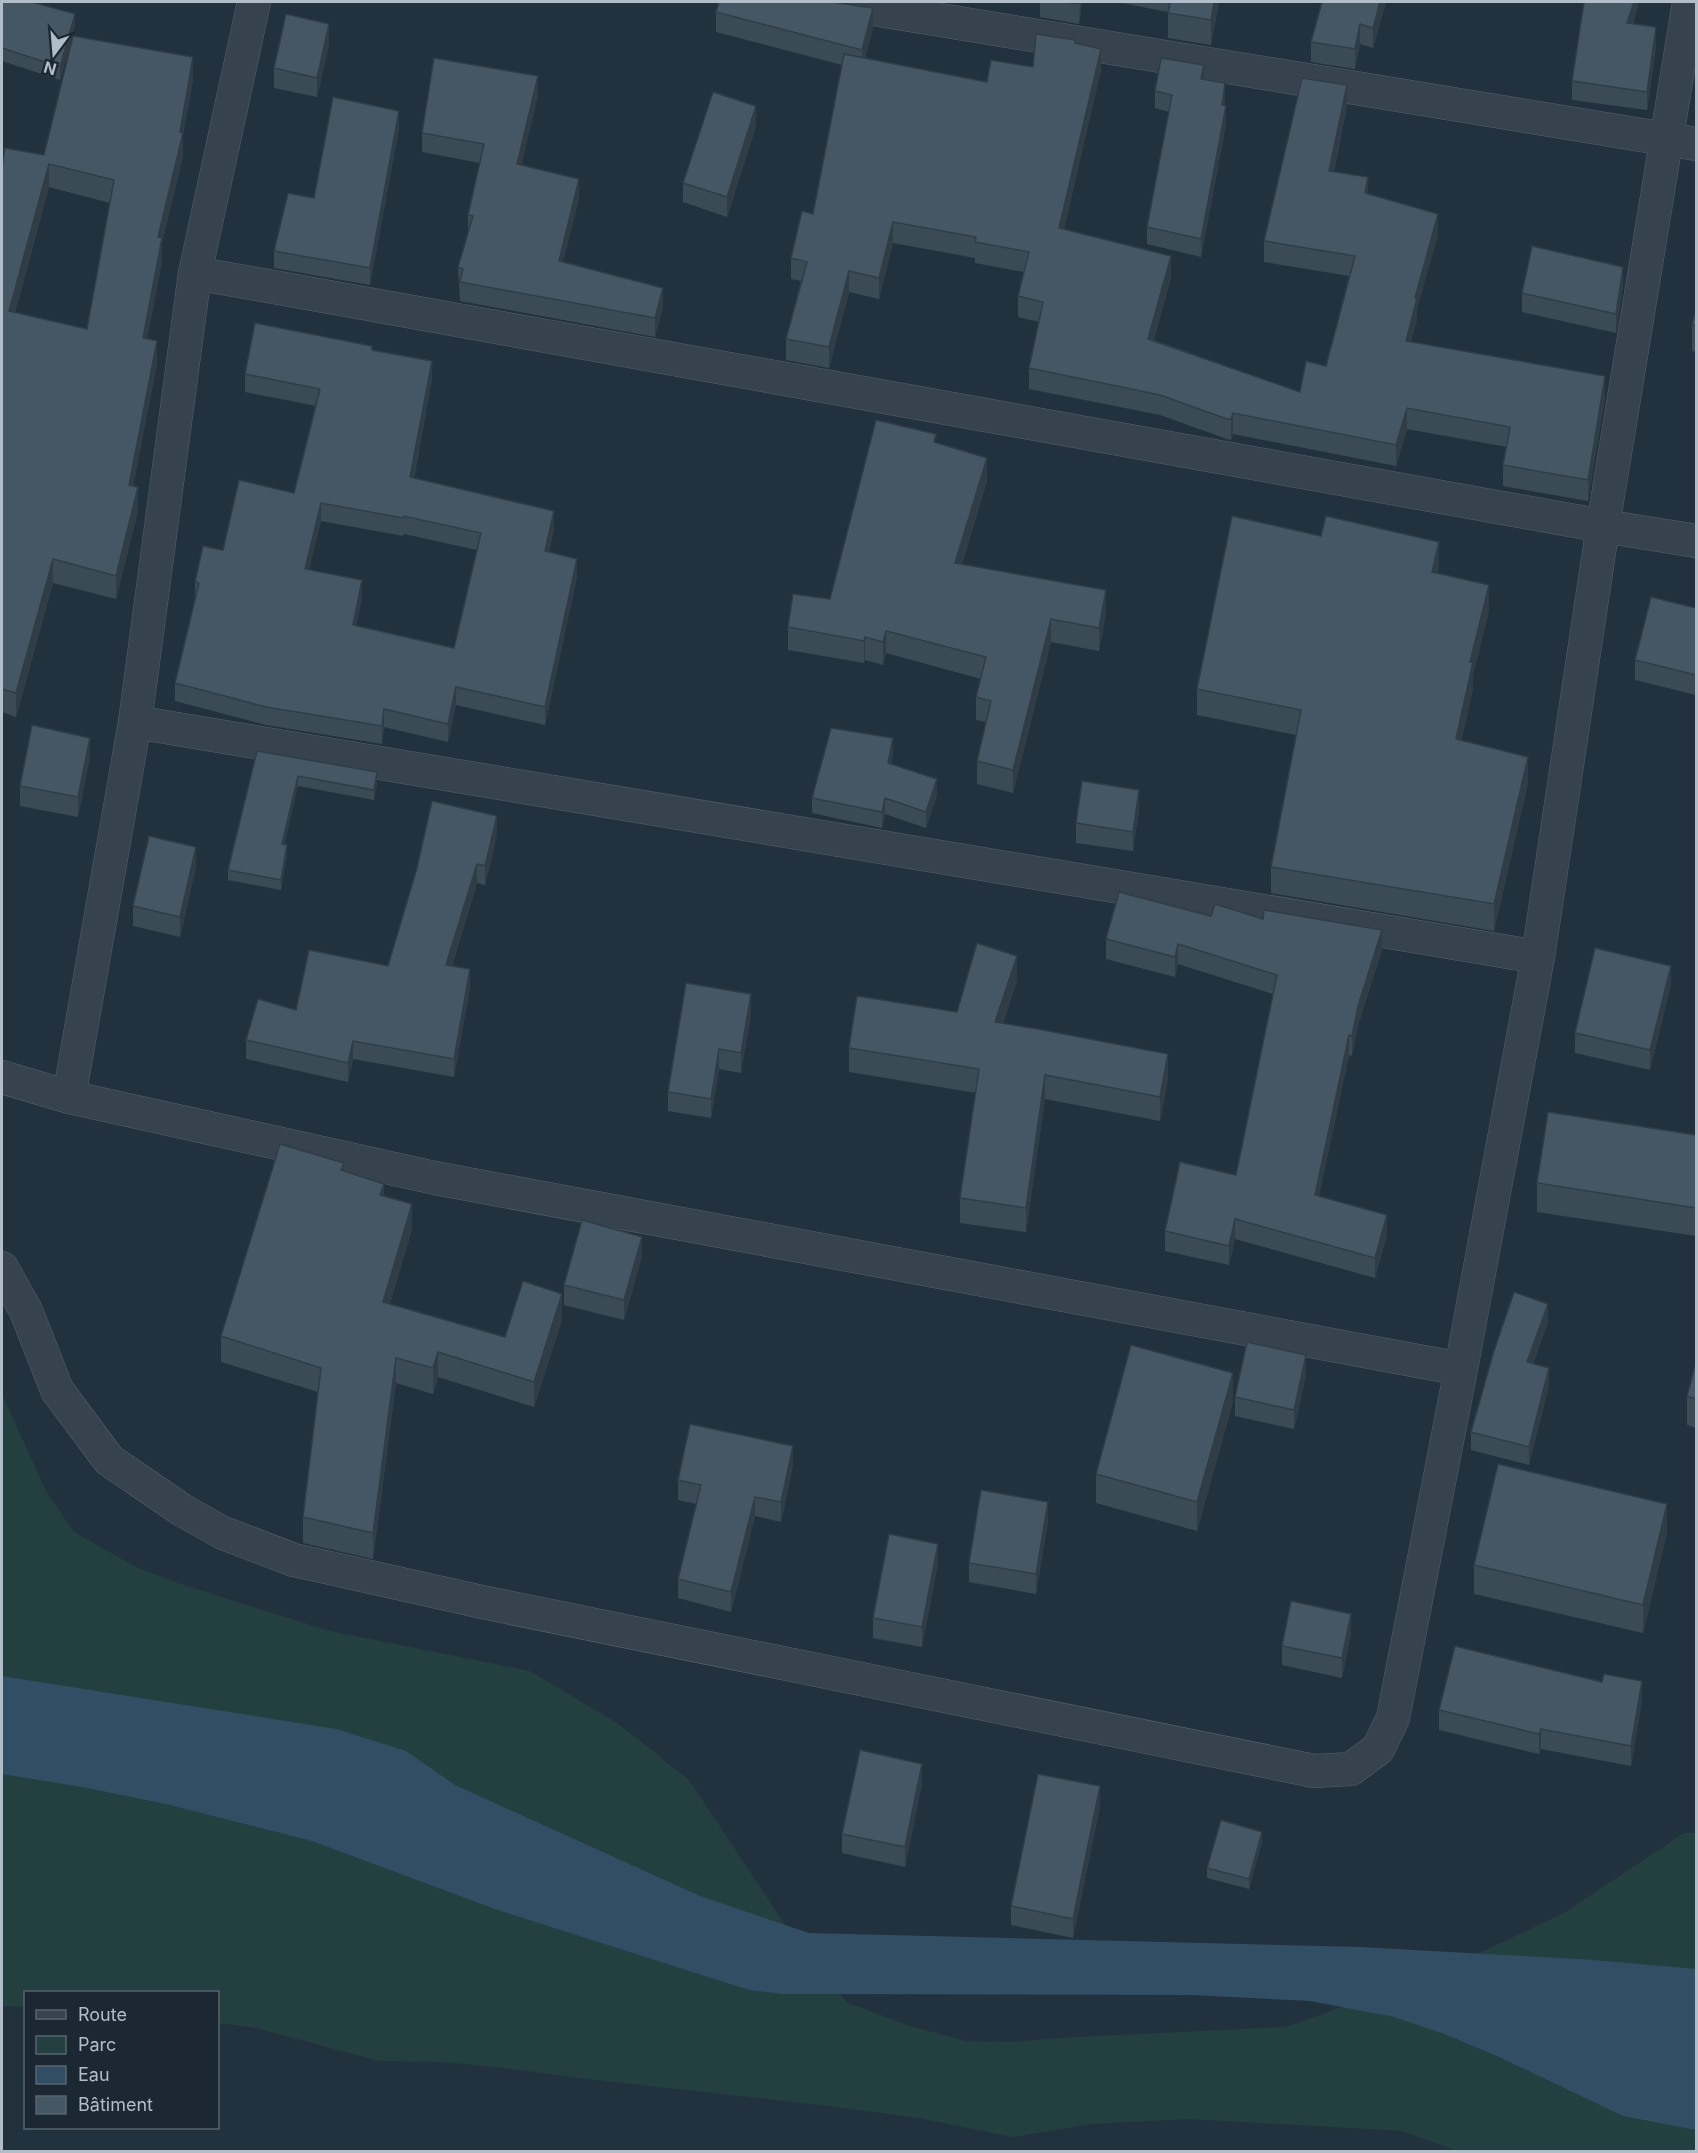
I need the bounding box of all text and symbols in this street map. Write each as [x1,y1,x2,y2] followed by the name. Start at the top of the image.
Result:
[24,24,84,84] north arrow
[41,57,58,80] text: N
[24,1991,219,2129] legend
[78,2004,127,2025] text: Route
[78,2034,116,2055] text: Parc
[78,2064,110,2085] text: Eau
[78,2094,153,2115] text: Bâtiment

